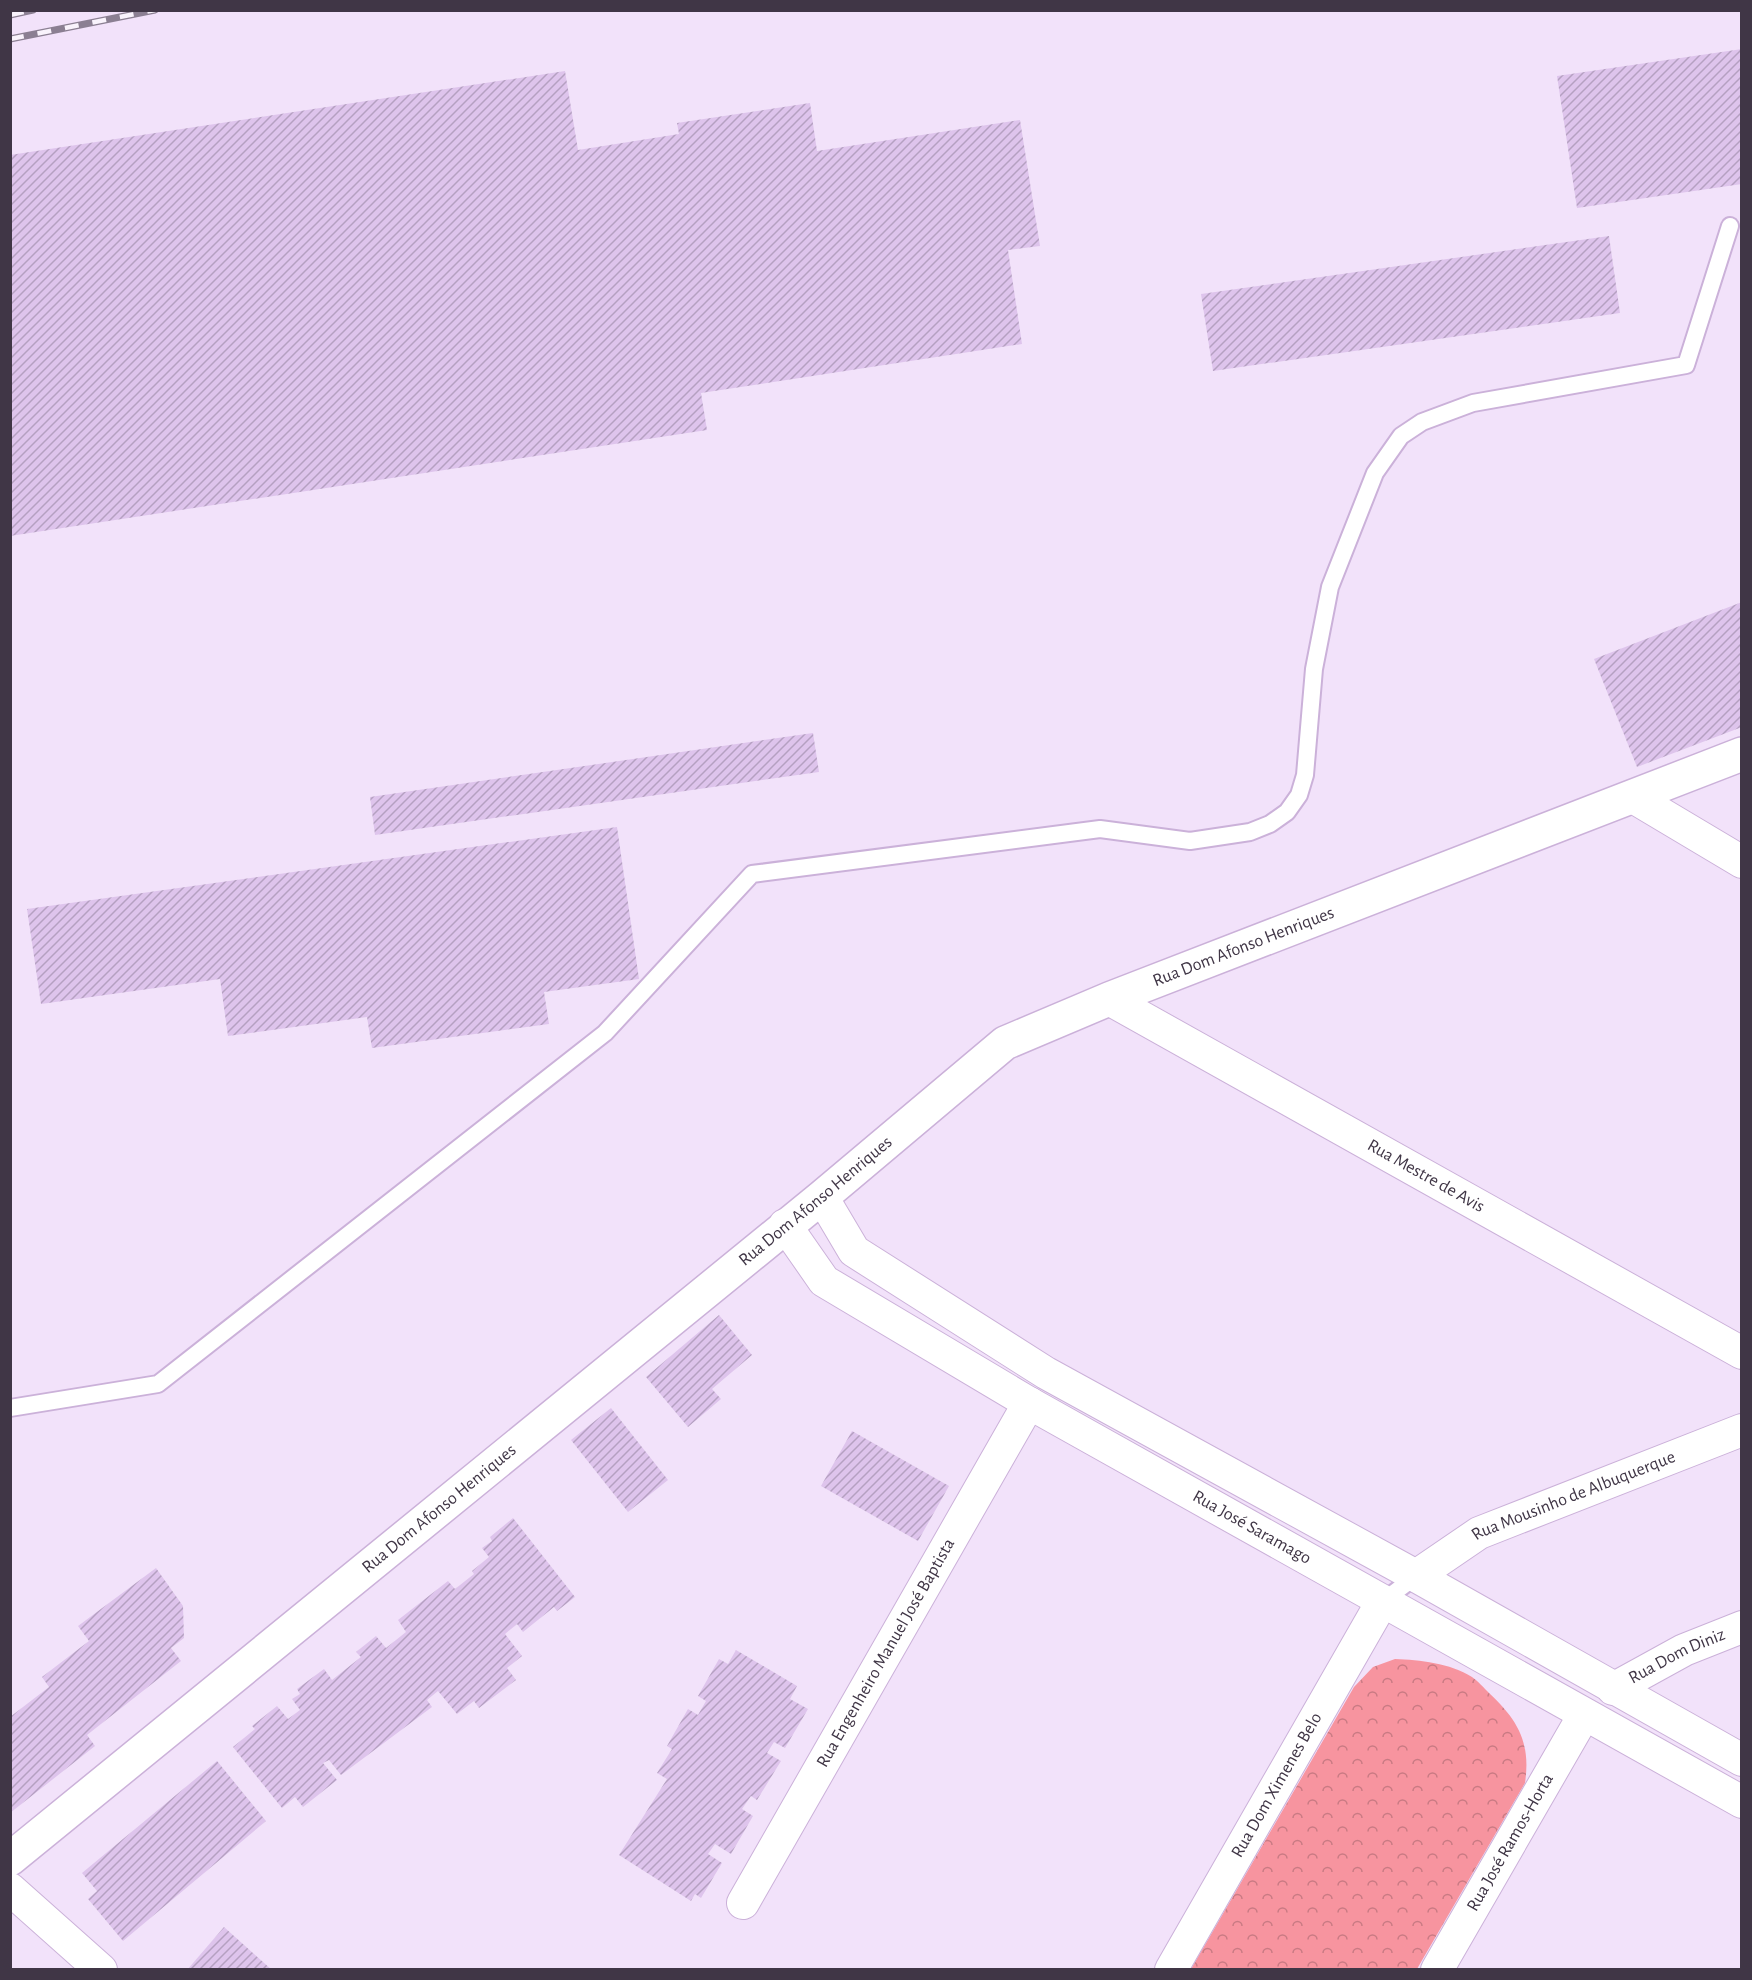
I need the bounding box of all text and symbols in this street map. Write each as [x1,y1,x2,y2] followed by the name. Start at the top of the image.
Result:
[1150,904,1337,990] street label: Rua Dom Afonso Henriques
[736,1133,896,1270] street label: Rua Dom Afonso Henriques
[1364,1136,1487,1216] street label: Rua Mestre de Avis
[359,1441,520,1577] street label: Rua Dom Afonso Henriques
[1468,1448,1678,1544] street label: Rua Mousinho de Albuquerque
[1189,1487,1314,1568] street label: Rua José Saramago
[814,1535,958,1771] street label: Rua Engenheiro Manuel José Baptista
[1626,1626,1728,1687] street label: Rua Dom Diniz
[1228,1709,1326,1861] street label: Rua Dom Ximenes Belo
[1464,1771,1557,1914] street label: Rua José Ramos-Horta

